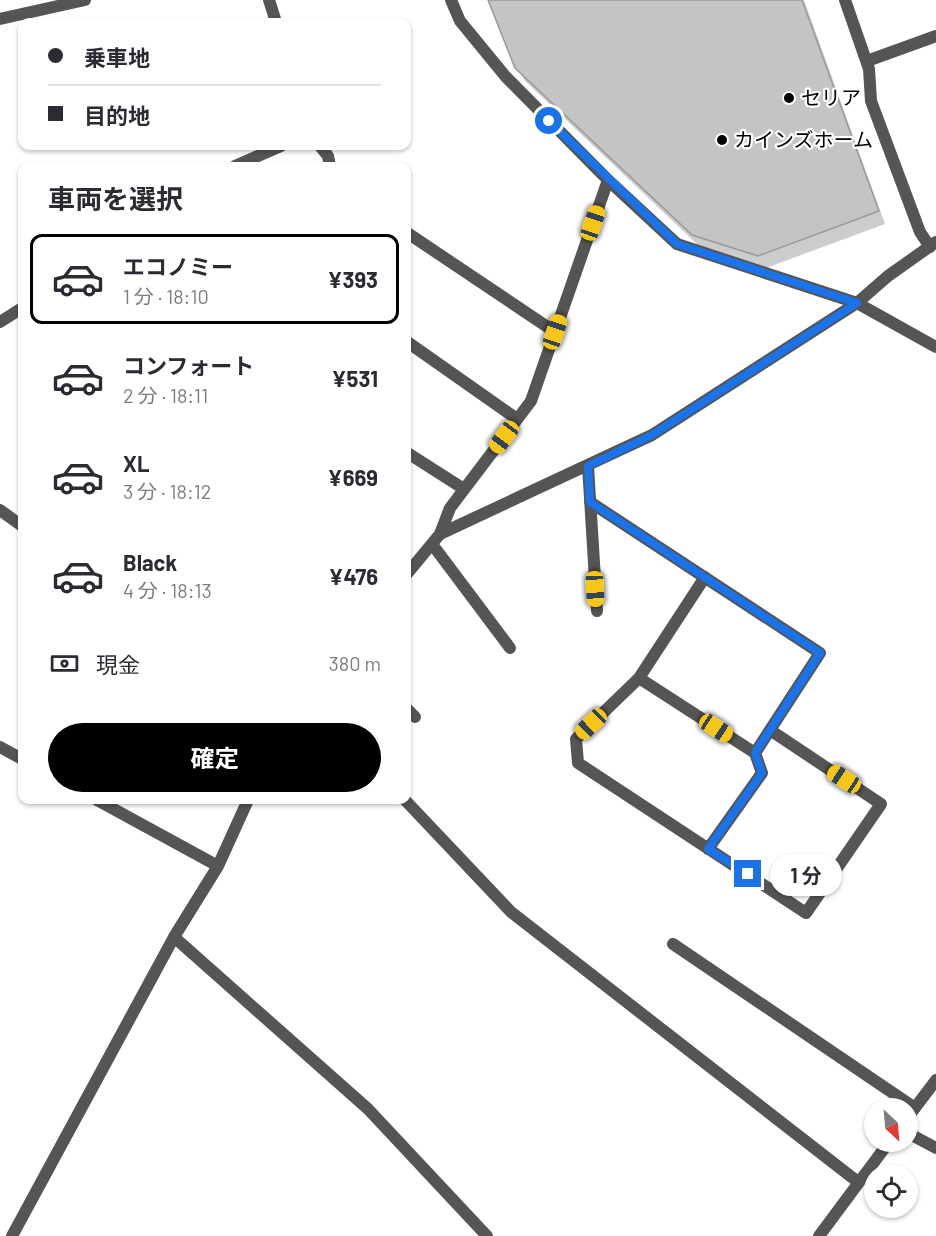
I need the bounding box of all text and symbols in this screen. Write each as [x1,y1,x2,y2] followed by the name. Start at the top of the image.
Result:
[84,44,150,70] text: 乗車地
[801,85,861,109] place label: セリア
[782,91,796,105] marker: セリア
[84,102,150,128] text: 目的地
[535,107,562,134] route start
[734,127,873,151] place label: カインズホーム
[715,133,729,147] marker: カインズホーム
[48,182,183,214] text: 車両を選択
[579,203,607,243] car
[51,252,105,306] icon: car
[123,253,233,279] text: エコノミー
[327,266,378,292] text: ¥393
[123,284,209,308] text: 1 分 · 18:10
[541,312,569,352] car
[51,351,105,405] icon: car
[123,352,254,378] text: コンフォート
[331,365,378,391] text: ¥531
[123,383,208,407] text: 2 分 · 18:11
[486,417,522,457] car
[51,450,105,504] icon: car
[123,450,149,476] text: XL
[328,464,378,490] text: ¥669
[123,479,211,503] text: 3 分 · 18:12
[51,549,105,603] icon: car
[123,549,177,575] text: Black
[328,563,378,589] text: ¥476
[585,571,605,607] car
[123,578,212,602] text: 4 分 · 18:13
[48,647,81,680] icon: cash
[96,651,140,677] text: 現金
[328,651,381,675] text: 380 m
[572,705,610,743] car
[696,711,736,745] car
[48,723,381,792] button: 確定
[824,762,864,796] car
[769,853,841,895] callout: 1 分
[734,860,761,887] route end
[790,863,822,887] text: 1 分
[864,1098,918,1152] north arrow
[864,1098,918,1218] map controls
[864,1164,918,1218] button: locate

